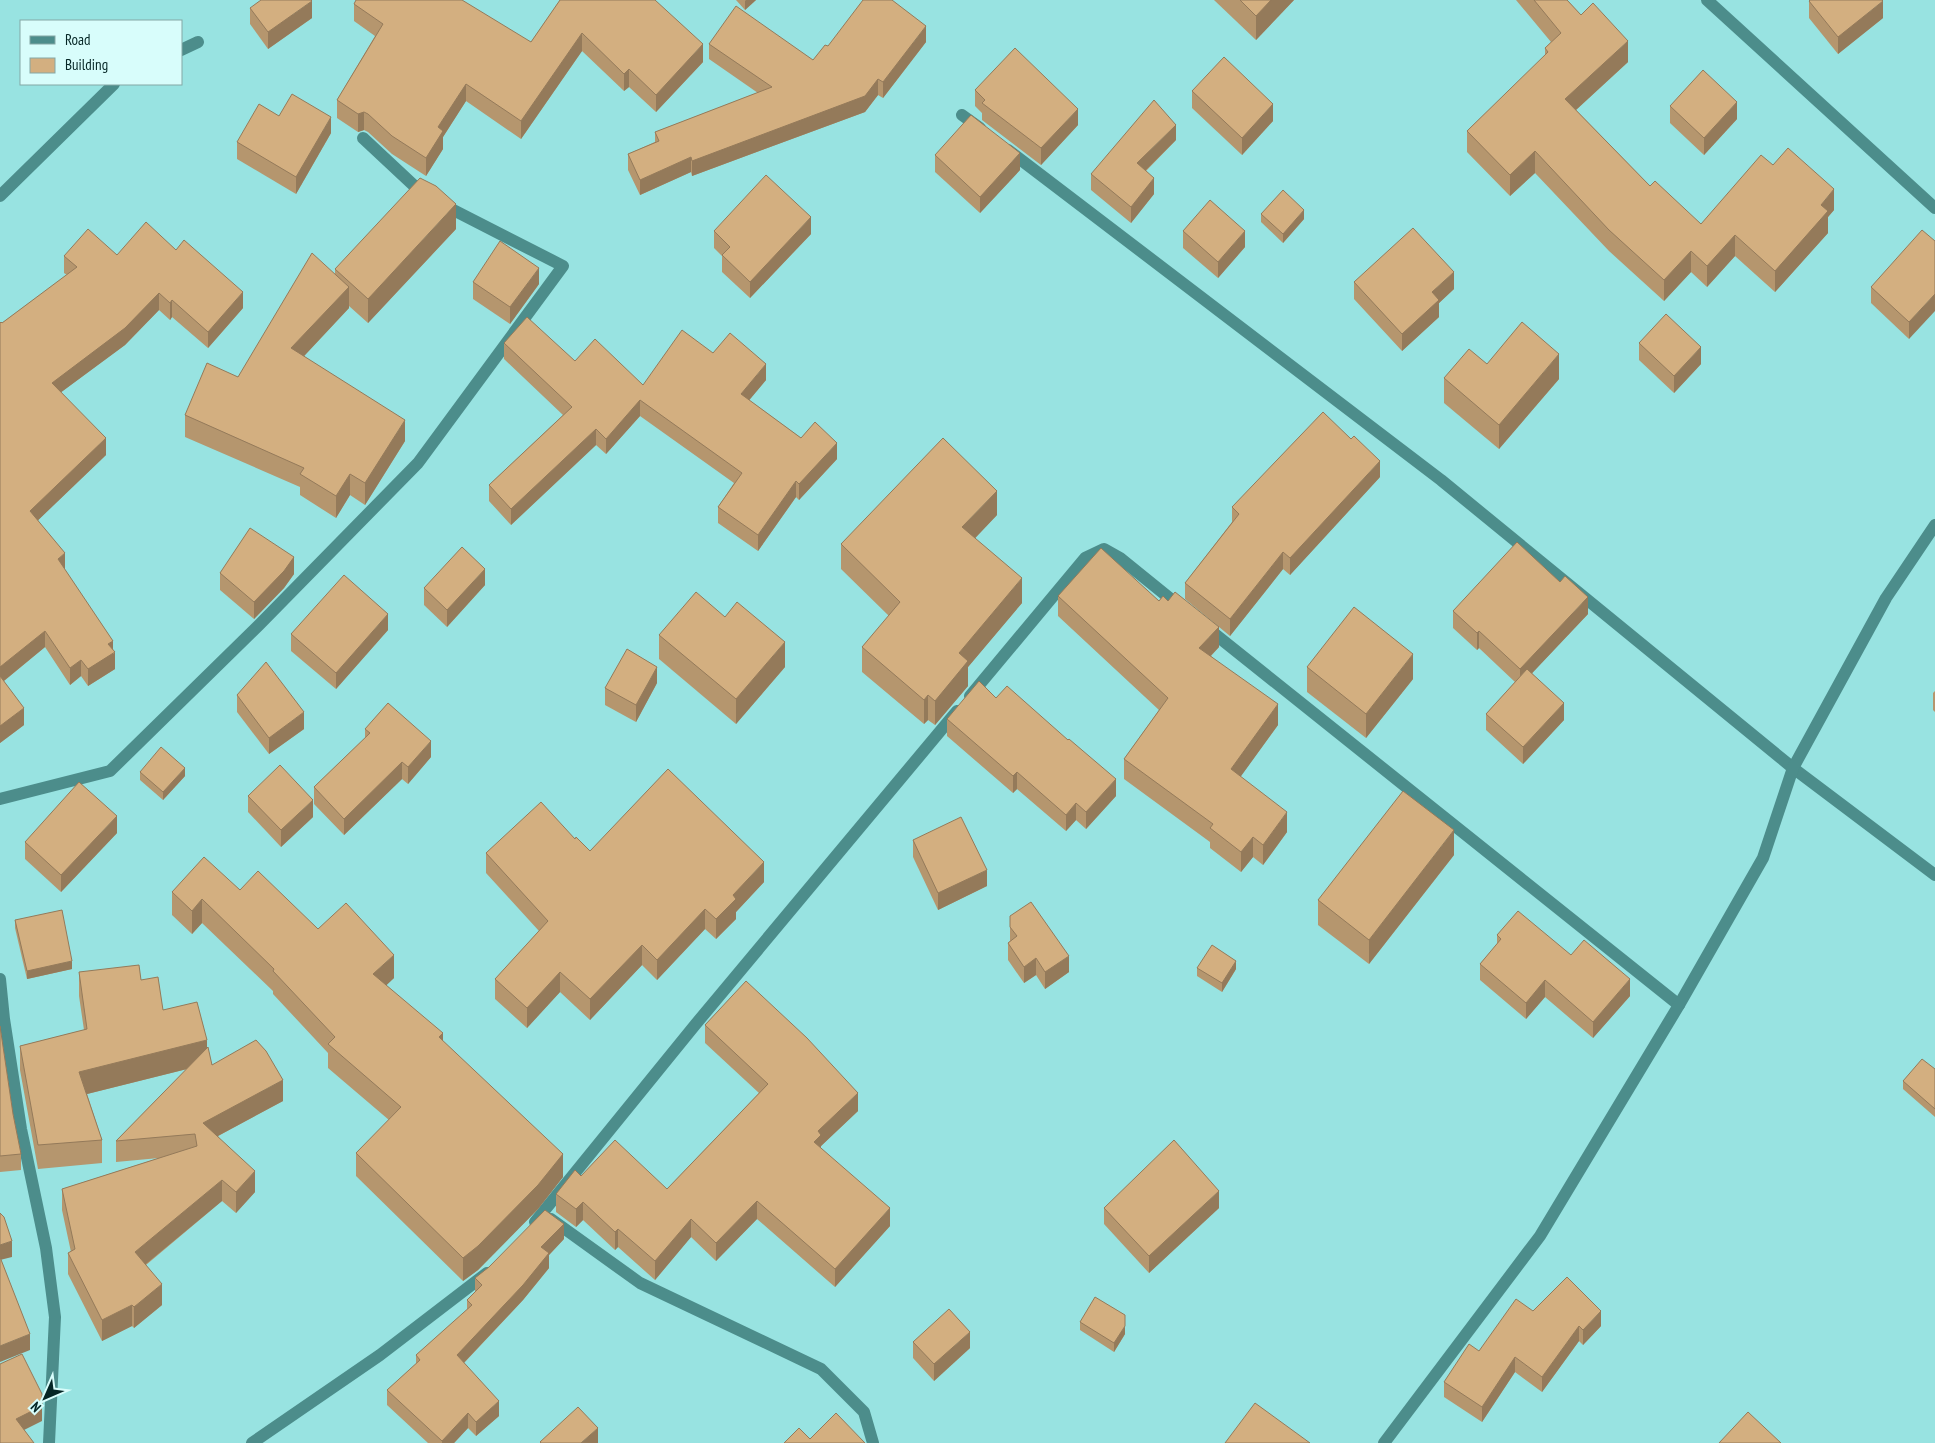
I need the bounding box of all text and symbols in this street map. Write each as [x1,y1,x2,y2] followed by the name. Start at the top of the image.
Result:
[20,20,182,85] legend
[65,30,91,49] text: Road
[65,55,108,74] text: Building
[20,1373,70,1423] north arrow
[27,1398,45,1416] text: N

